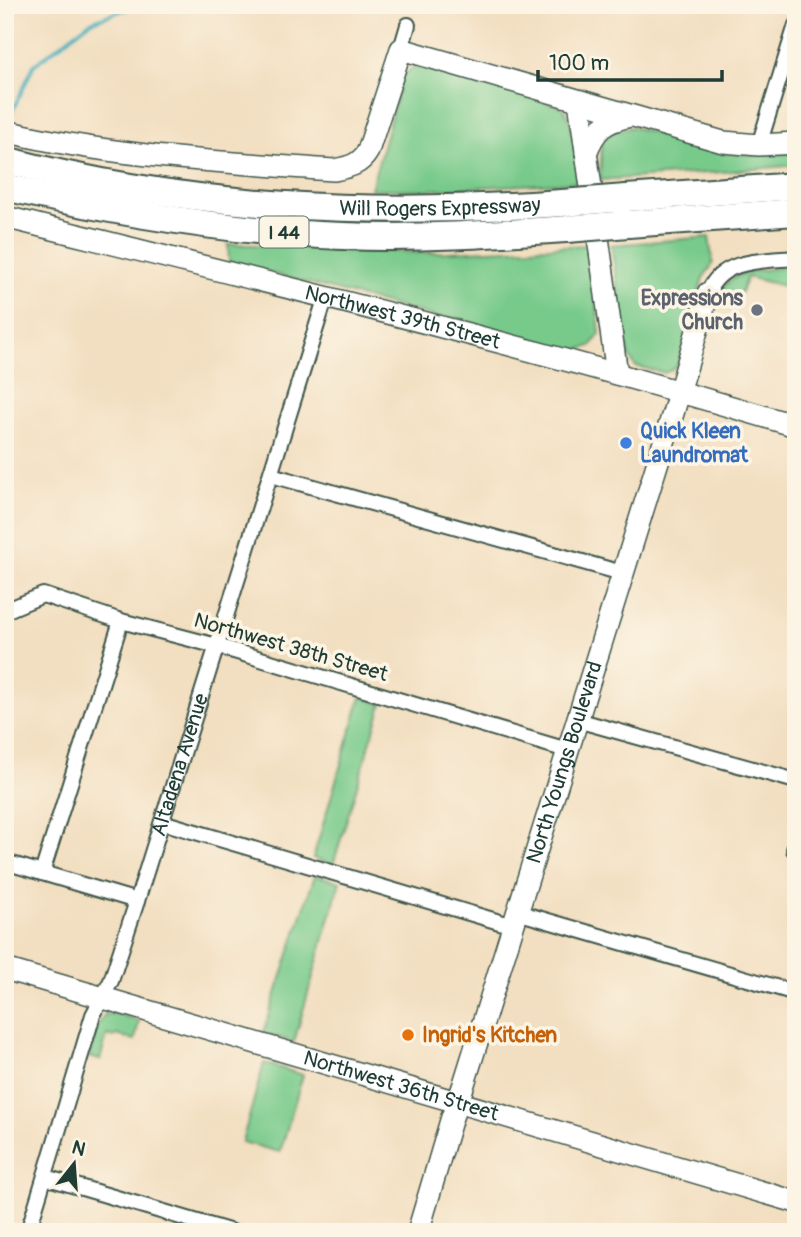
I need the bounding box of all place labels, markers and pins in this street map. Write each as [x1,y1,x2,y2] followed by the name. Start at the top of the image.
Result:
[641,285,744,336] place label: Expressions Church
[749,302,765,318] marker: Expressions Church
[640,418,748,469] place label: Quick Kleen Laundromat
[618,435,634,451] marker: Quick Kleen Laundromat
[422,1022,557,1049] place label: Ingrid's Kitchen
[400,1027,416,1043] marker: Ingrid's Kitchen

